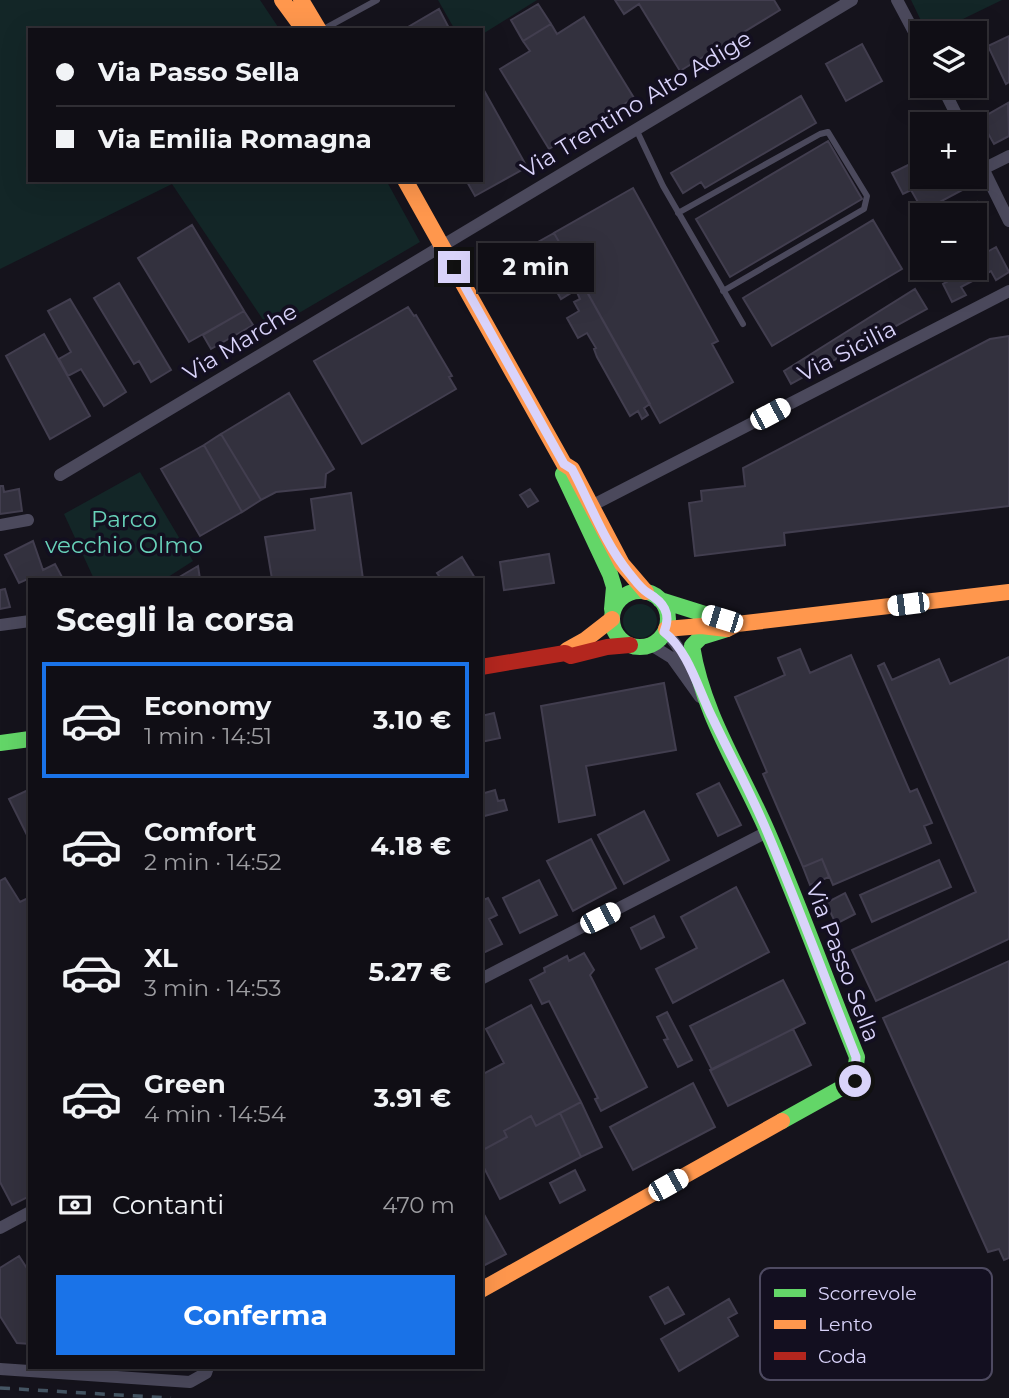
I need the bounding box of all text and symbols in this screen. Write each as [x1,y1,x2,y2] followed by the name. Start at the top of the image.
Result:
[910,21,987,280] map controls
[910,21,987,98] button: layers
[516,24,756,184] street label: Via Trentino Alto Adige
[98,56,300,88] text: Via Passo Sella
[910,112,987,189] button: +
[98,123,372,155] text: Via Emilia Romagna
[910,203,987,280] button: −
[478,243,594,292] callout: 2 min
[438,251,470,283] route end
[502,253,570,281] text: 2 min
[178,297,302,387] street label: Via Marche
[793,314,901,388] street label: Via Sicilia
[747,395,794,433] car
[45,505,203,559] park label: Parco vecchio Olmo
[886,591,931,617] car
[56,600,295,639] text: Scegli la corsa
[699,603,746,635] car
[60,689,123,752] icon: car
[144,690,271,722] text: Economy
[373,704,451,736] text: 3.10 €
[144,722,272,750] text: 1 min · 14:51
[60,815,123,878] icon: car
[144,816,256,848] text: Comfort
[370,830,451,862] text: 4.18 €
[144,848,282,876] text: 2 min · 14:52
[800,879,886,1045] street label: Via Passo Sella
[577,899,624,937] car
[60,941,123,1004] icon: car
[144,942,178,974] text: XL
[369,956,451,988] text: 5.27 €
[144,974,281,1002] text: 3 min · 14:53
[839,1065,871,1097] route start
[60,1067,123,1130] icon: car
[144,1068,226,1100] text: Green
[374,1082,451,1114] text: 3.91 €
[144,1100,286,1128] text: 4 min · 14:54
[645,1166,692,1204] car
[56,1186,94,1224] icon: cash
[112,1189,224,1221] text: Contanti
[382,1191,455,1219] text: 470 m
[760,1268,992,1380] legend
[56,1275,455,1355] button: Conferma
[818,1282,917,1305] text: Scorrevole
[818,1313,873,1336] text: Lento
[818,1345,867,1368] text: Coda

